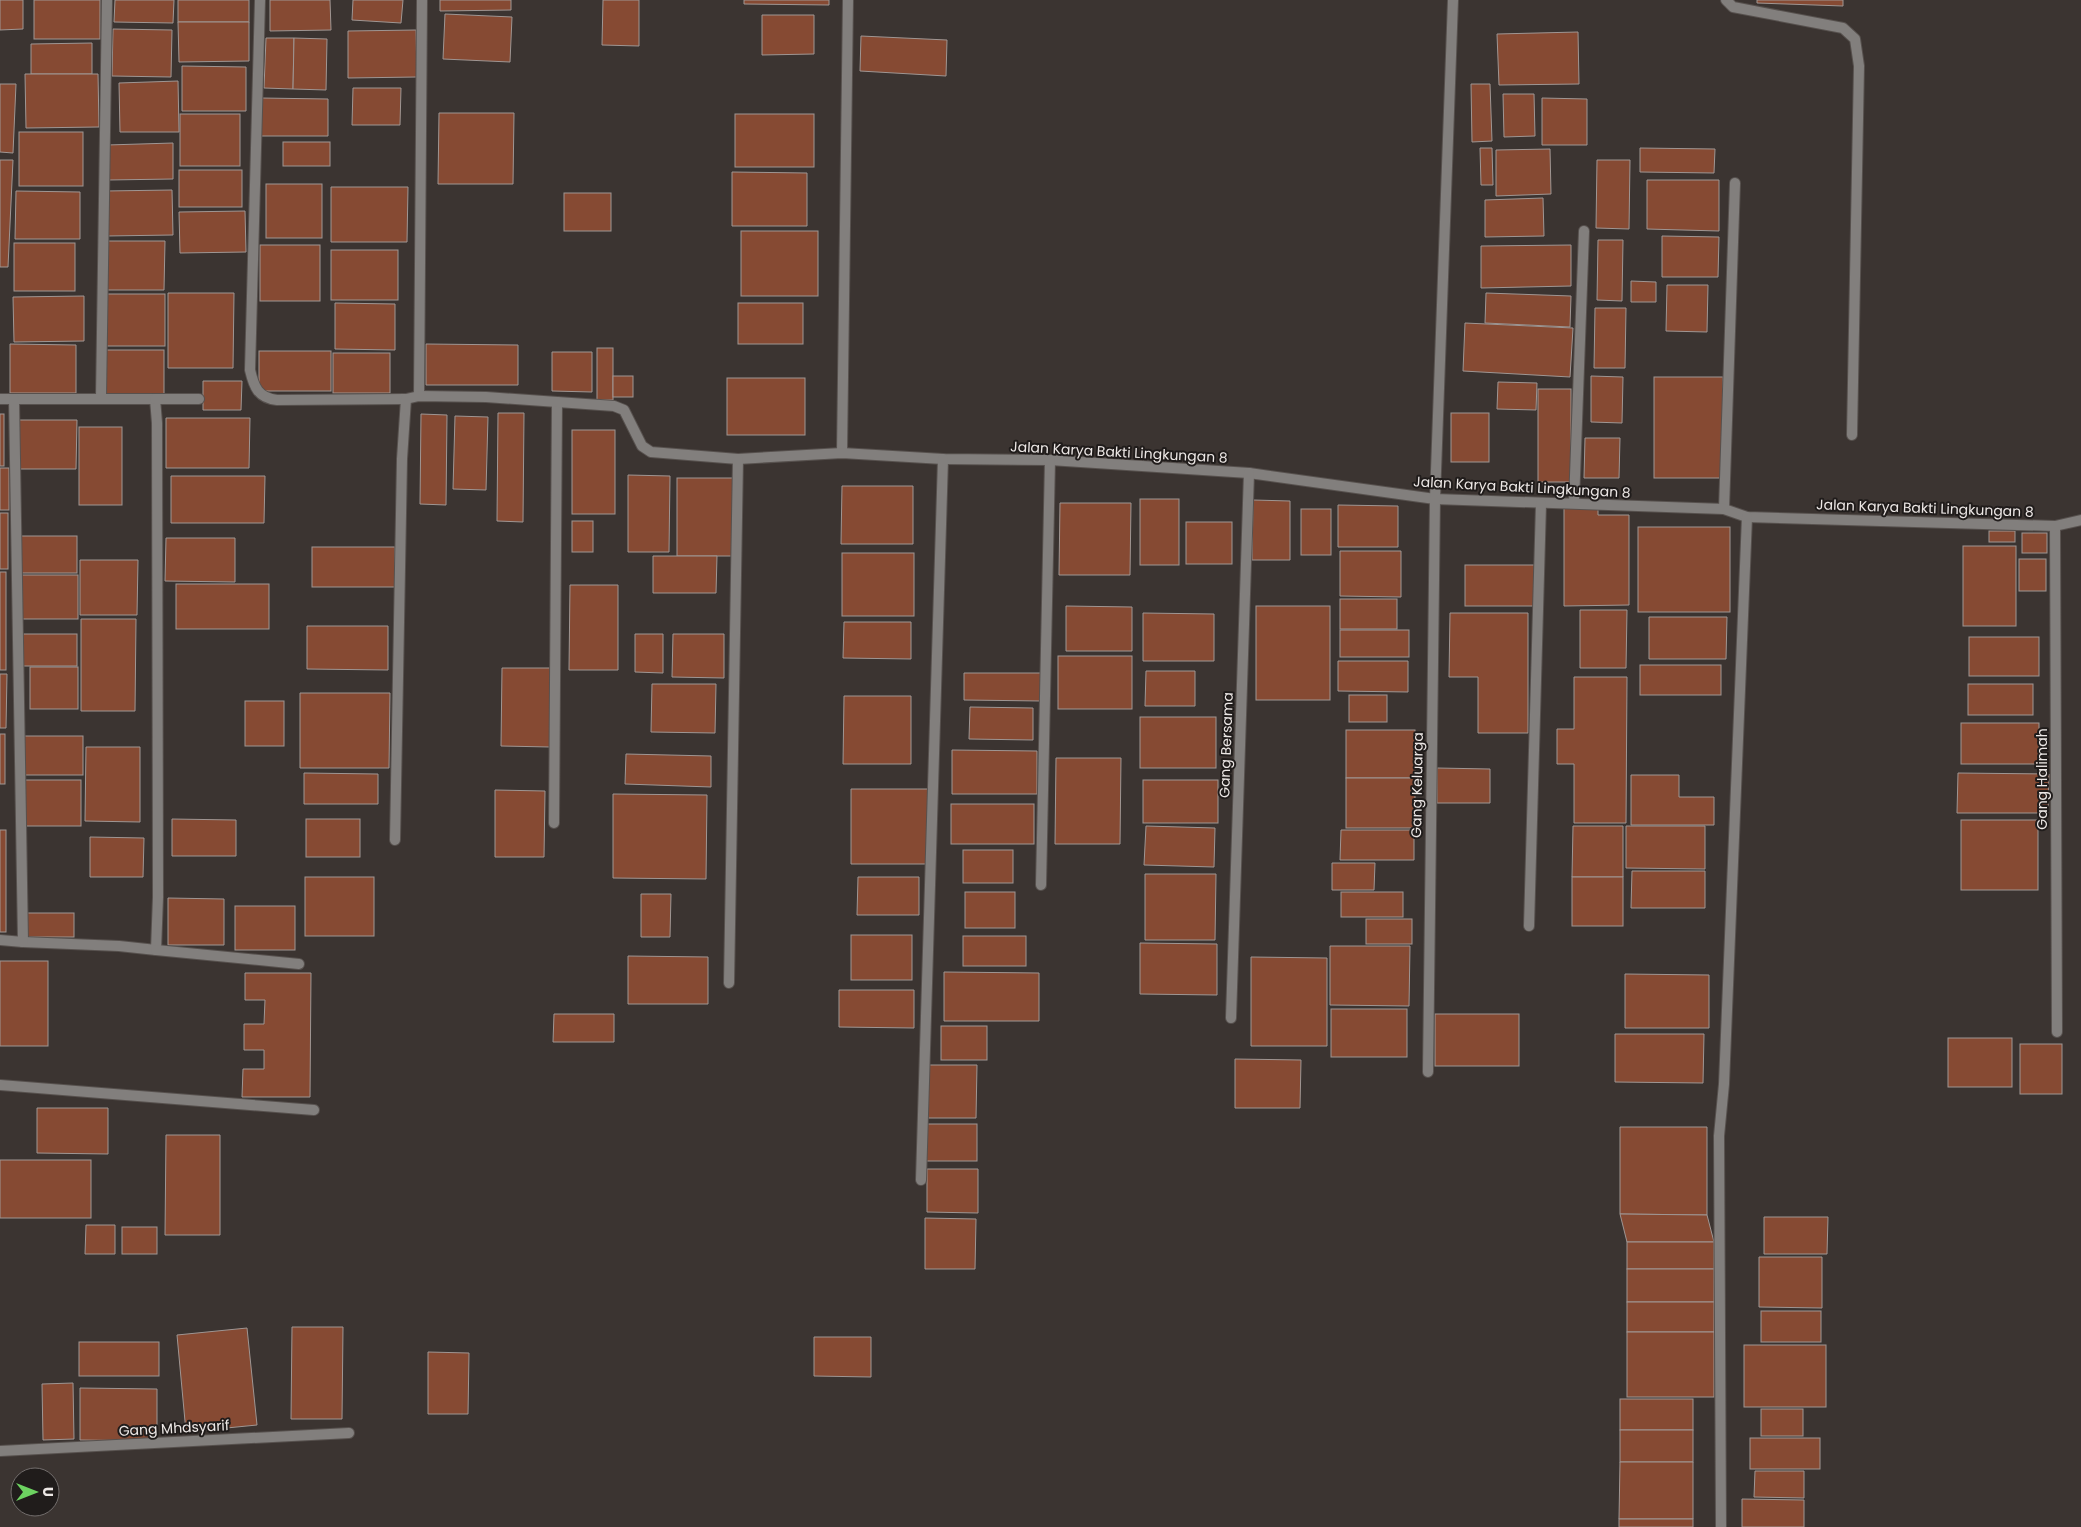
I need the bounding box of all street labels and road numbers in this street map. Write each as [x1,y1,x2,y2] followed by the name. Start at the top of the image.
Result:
[1010,436,1228,468] street label: Jalan Karya Bakti Lingkungan 8
[1413,471,1631,503] street label: Jalan Karya Bakti Lingkungan 8
[1816,494,2034,522] street label: Jalan Karya Bakti Lingkungan 8
[1214,692,1238,798] street label: Gang Bersama
[2032,728,2052,830] street label: Gang Halimah
[1406,732,1428,838] street label: Gang Keluarga
[118,1415,230,1441] street label: Gang Mhdsyarif

